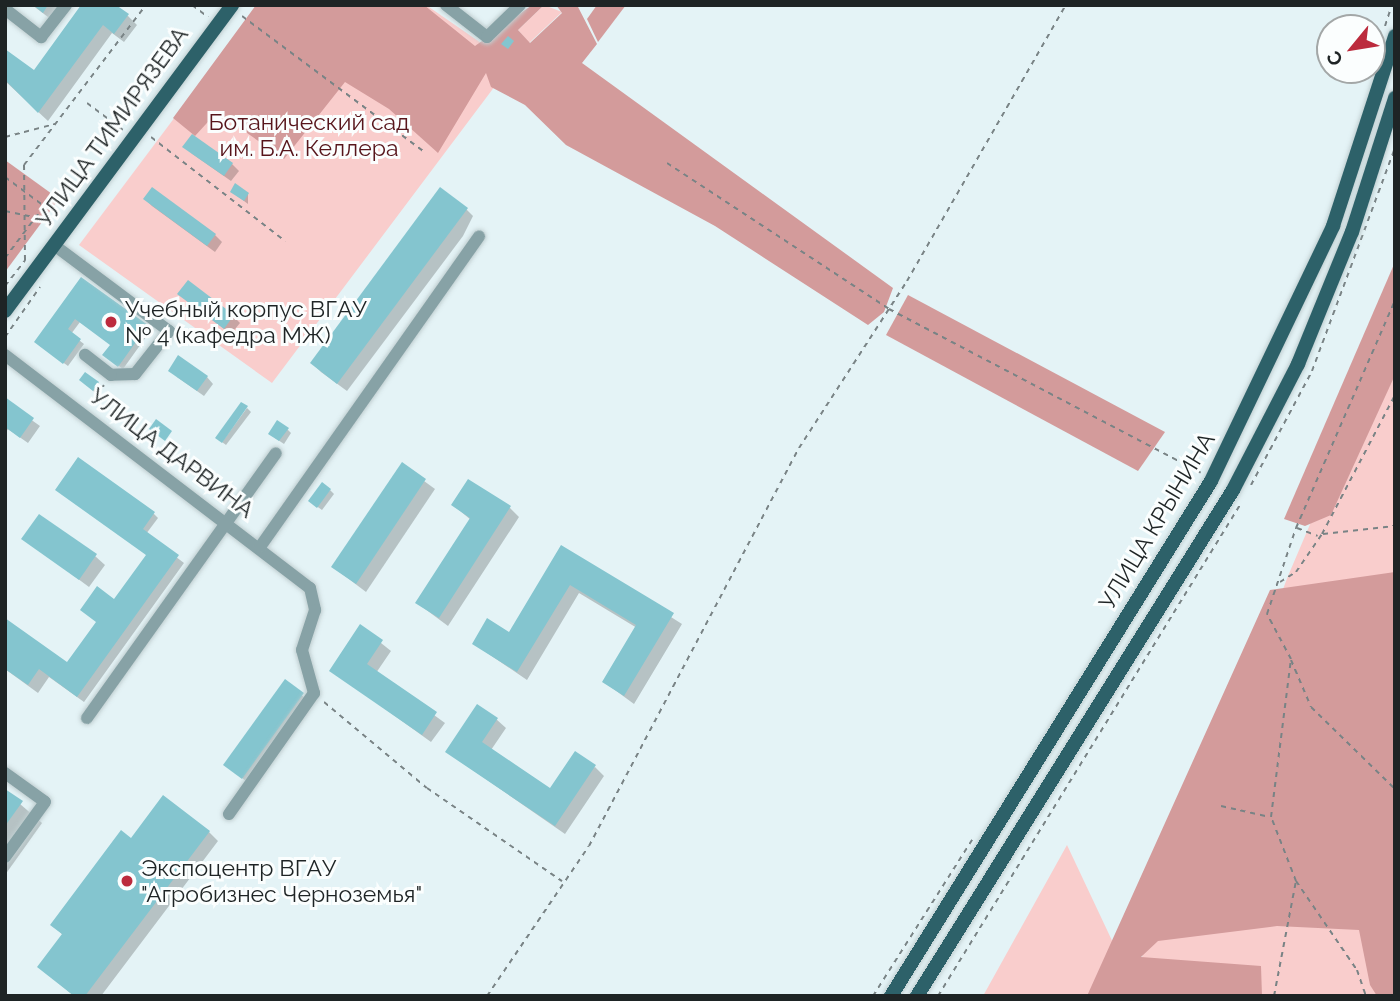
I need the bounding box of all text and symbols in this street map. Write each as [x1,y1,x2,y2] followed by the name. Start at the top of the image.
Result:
[1316,14,1386,84] north arrow
[30,21,194,233] street label: УЛИЦА ТИМИРЯЗЕВА
[1322,47,1347,70] text: С
[209,108,409,162] park label: Ботанический сад им. Б.А. Келлера
[125,295,367,349] place label: Учебный корпус ВГАУ № 4 (кафедра МЖ)
[103,314,119,330] marker: Учебный корпус ВГАУ № 4 (кафедра МЖ)
[84,382,260,524] street label: УЛИЦА ДАРВИНА
[1093,427,1221,615] street label: УЛИЦА КРЫНИНА
[141,854,422,908] place label: Экспоцентр ВГАУ "Агробизнес Черноземья"
[119,873,135,889] marker: Экспоцентр ВГАУ "Агробизнес Черноземья"

